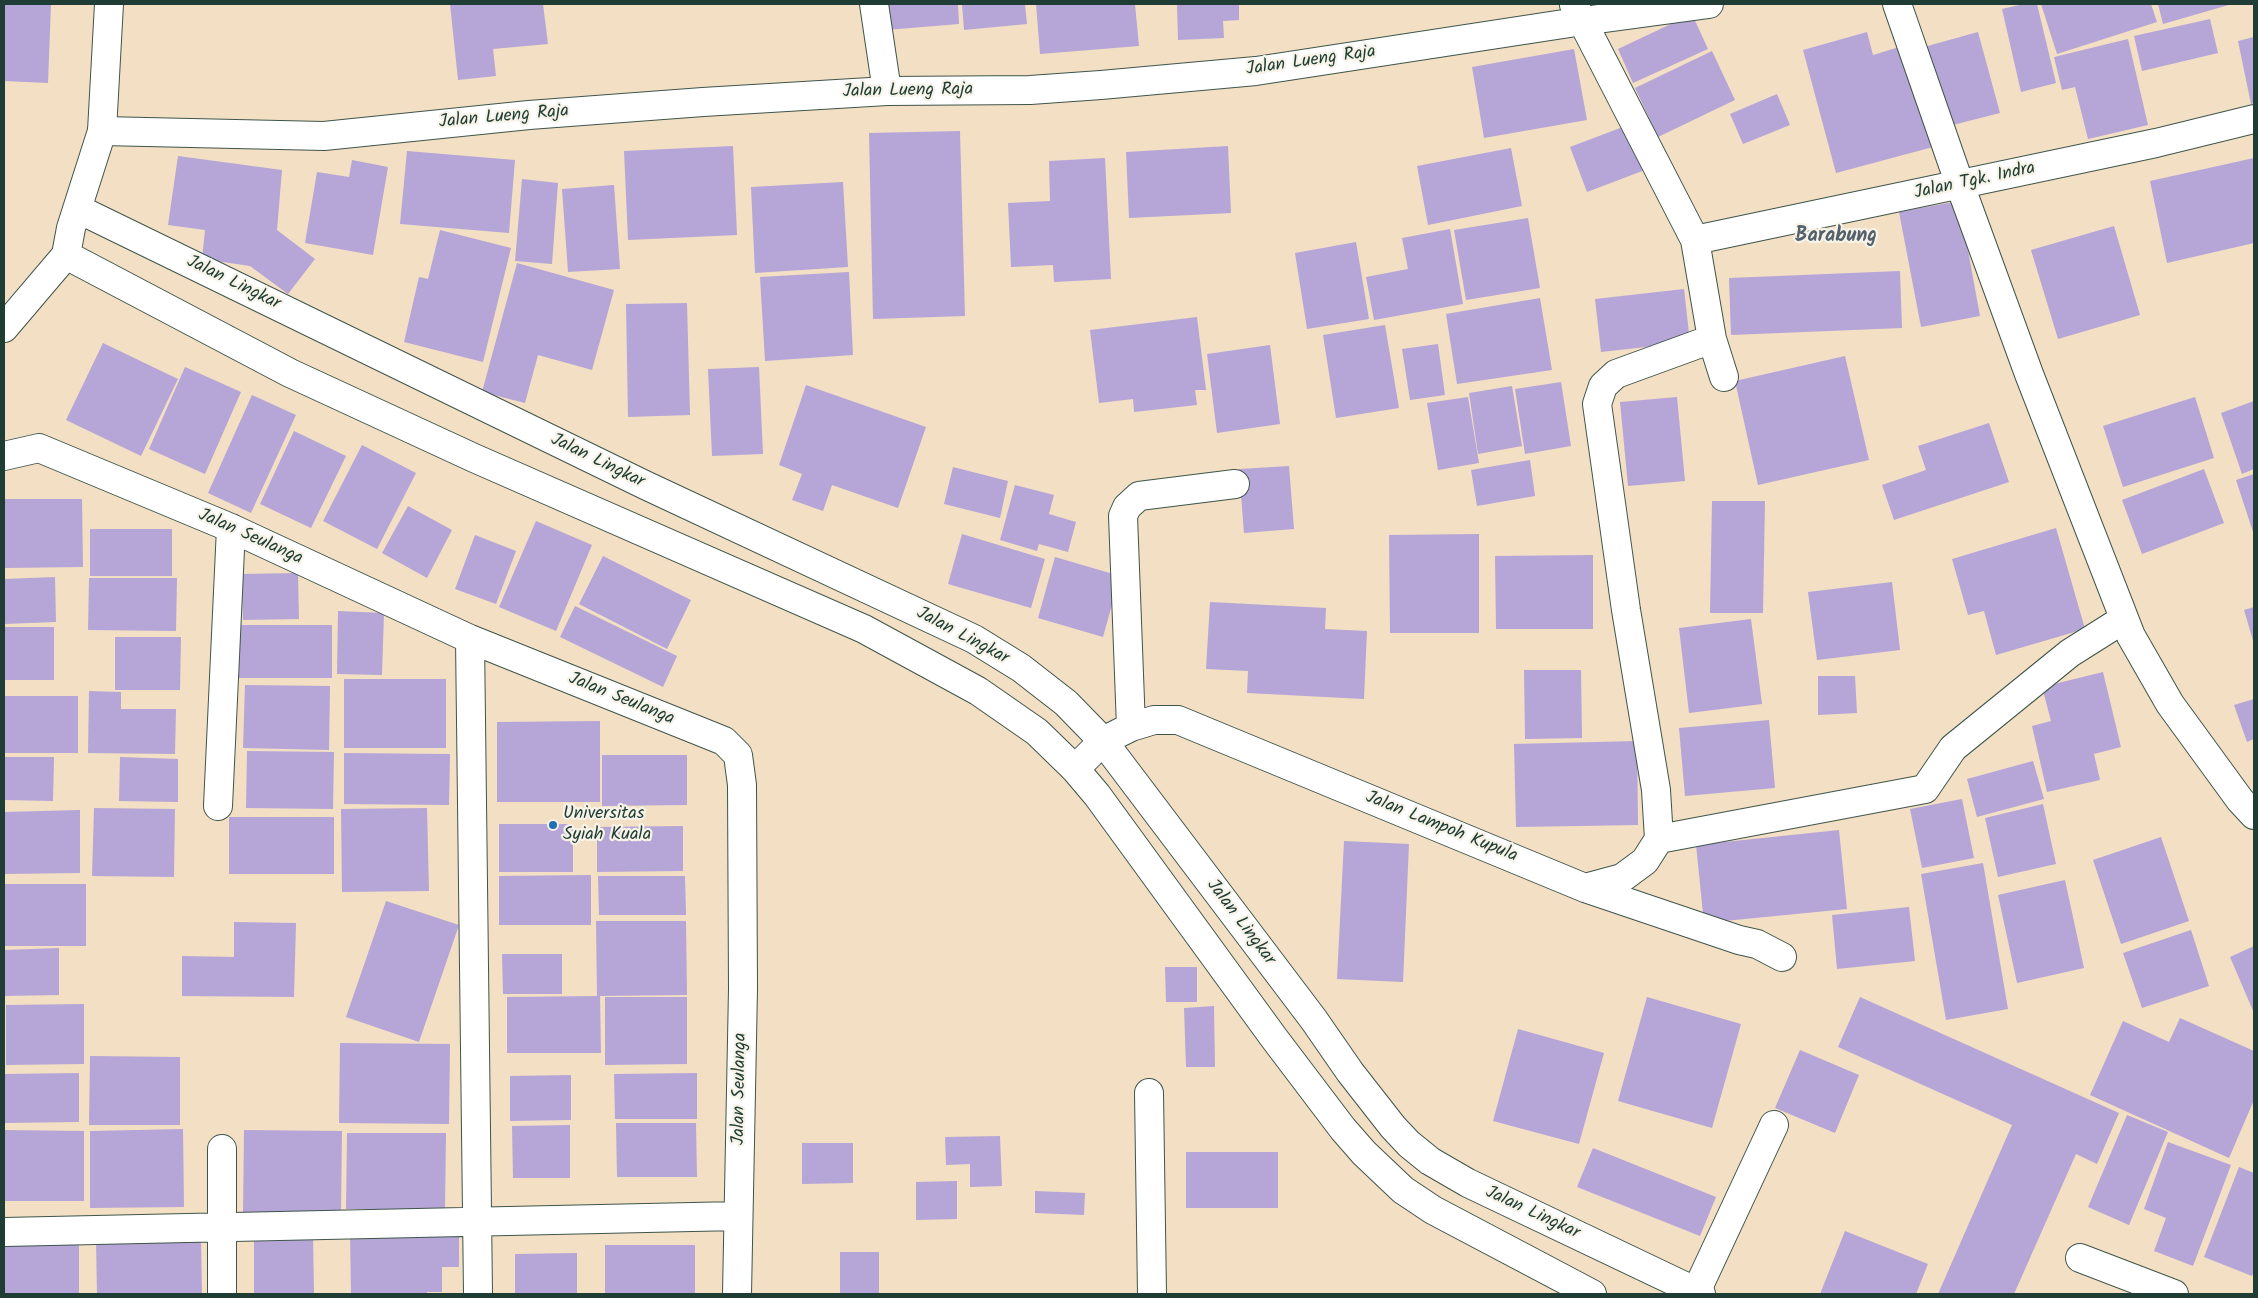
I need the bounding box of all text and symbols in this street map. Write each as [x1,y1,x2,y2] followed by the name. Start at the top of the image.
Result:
[1245,42,1377,82] street label: Jalan Lueng Raja
[843,80,973,104] street label: Jalan Lueng Raja
[438,102,570,134] street label: Jalan Lueng Raja
[1913,159,2037,205] street label: Jalan Tgk. Indra
[1795,226,1877,250] district label: Barabung
[183,252,283,316] street label: Jalan Lingkar
[547,430,647,494] street label: Jalan Lingkar
[194,505,306,571] street label: Jalan Seulanga
[912,604,1012,670] street label: Jalan Lingkar
[565,669,677,731] street label: Jalan Seulanga
[1362,788,1520,868] street label: Jalan Lampoh Kupula
[563,804,651,846] place label: Universitas Syiah Kuala
[547,819,559,831] marker: Universitas Syiah Kuala
[1201,876,1279,970] street label: Jalan Lingkar
[729,1033,753,1145] street label: Jalan Seulanga
[1481,1183,1583,1245] street label: Jalan Lingkar

